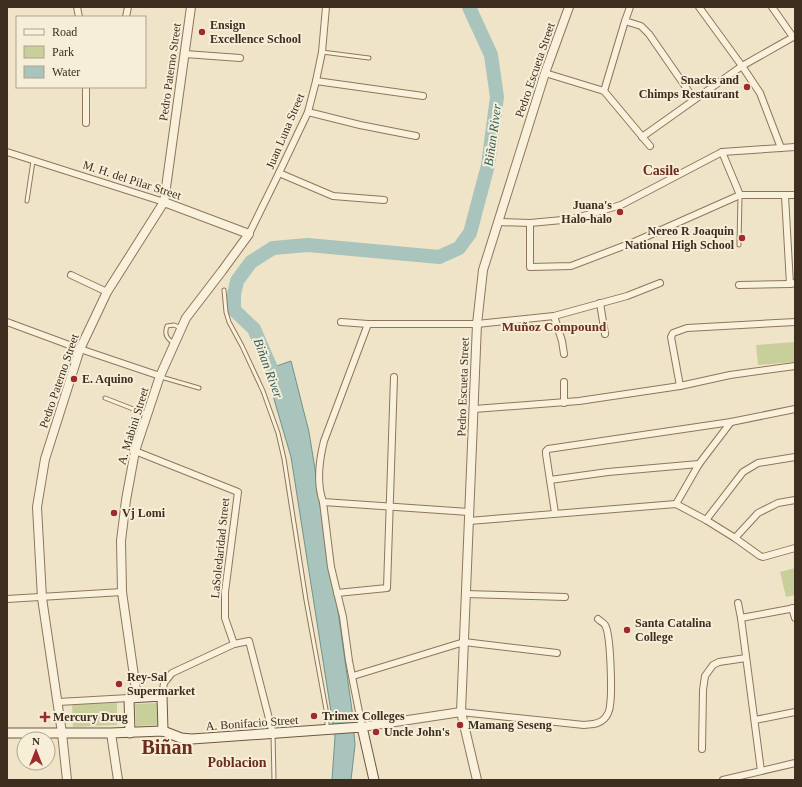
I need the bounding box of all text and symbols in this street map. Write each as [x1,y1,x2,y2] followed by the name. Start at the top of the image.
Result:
[16,16,146,88] legend
[210,18,302,46] place label: Ensign Excellence School
[512,20,558,119] street label: Pedro Escueta Street
[156,22,184,122] street label: Pedro Paterno Street
[52,25,77,39] text: Road
[197,27,207,37] marker: Ensign Excellence School
[52,45,74,59] text: Park
[52,65,80,79] text: Water
[639,73,739,101] place label: Snacks and Chimps Restaurant
[742,82,752,92] marker: Snacks and Chimps Restaurant
[263,91,307,171] street label: Juan Luna Street
[481,102,504,167] water label: Biñan River
[81,157,184,203] street label: M. H. del Pilar Street
[643,163,679,178] district label: Casile
[561,198,612,226] place label: Juana's Halo-halo
[615,207,625,217] marker: Juana's Halo-halo
[625,224,735,252] place label: Nereo R Joaquin National High School
[737,233,747,243] marker: Nereo R Joaquin National High School
[502,319,607,334] district label: Muñoz Compound
[36,331,82,430] street label: Pedro Paterno Street
[251,336,287,401] water label: Biñan River
[454,336,472,437] street label: Pedro Escueta Street
[82,372,133,386] place label: E. Aquino
[69,374,79,384] marker: E. Aquino
[115,385,152,466] street label: A. Mabini Street
[208,496,232,599] street label: LaSoledaridad Street
[122,506,166,520] place label: Vj Lomi
[109,508,119,518] marker: Vj Lomi
[635,616,711,644] place label: Santa Catalina College
[622,625,632,635] marker: Santa Catalina College
[127,670,195,698] place label: Rey-Sal Supermarket
[114,679,124,689] marker: Rey-Sal Supermarket
[322,709,405,723] place label: Trimex Colleges
[53,710,128,724] place label: Mercury Drug
[309,711,319,721] marker: Trimex Colleges
[40,712,50,722] marker: Mercury Drug
[205,713,300,733] street label: A. Bonifacio Street
[468,718,552,732] place label: Mamang Seseng
[455,720,465,730] marker: Mamang Seseng
[384,725,450,739] place label: Uncle John's
[371,727,381,737] marker: Uncle John's
[16,731,56,771] north arrow
[32,735,40,747] text: N
[141,736,193,758] district label: Biñan
[207,755,267,770] district label: Poblacion

